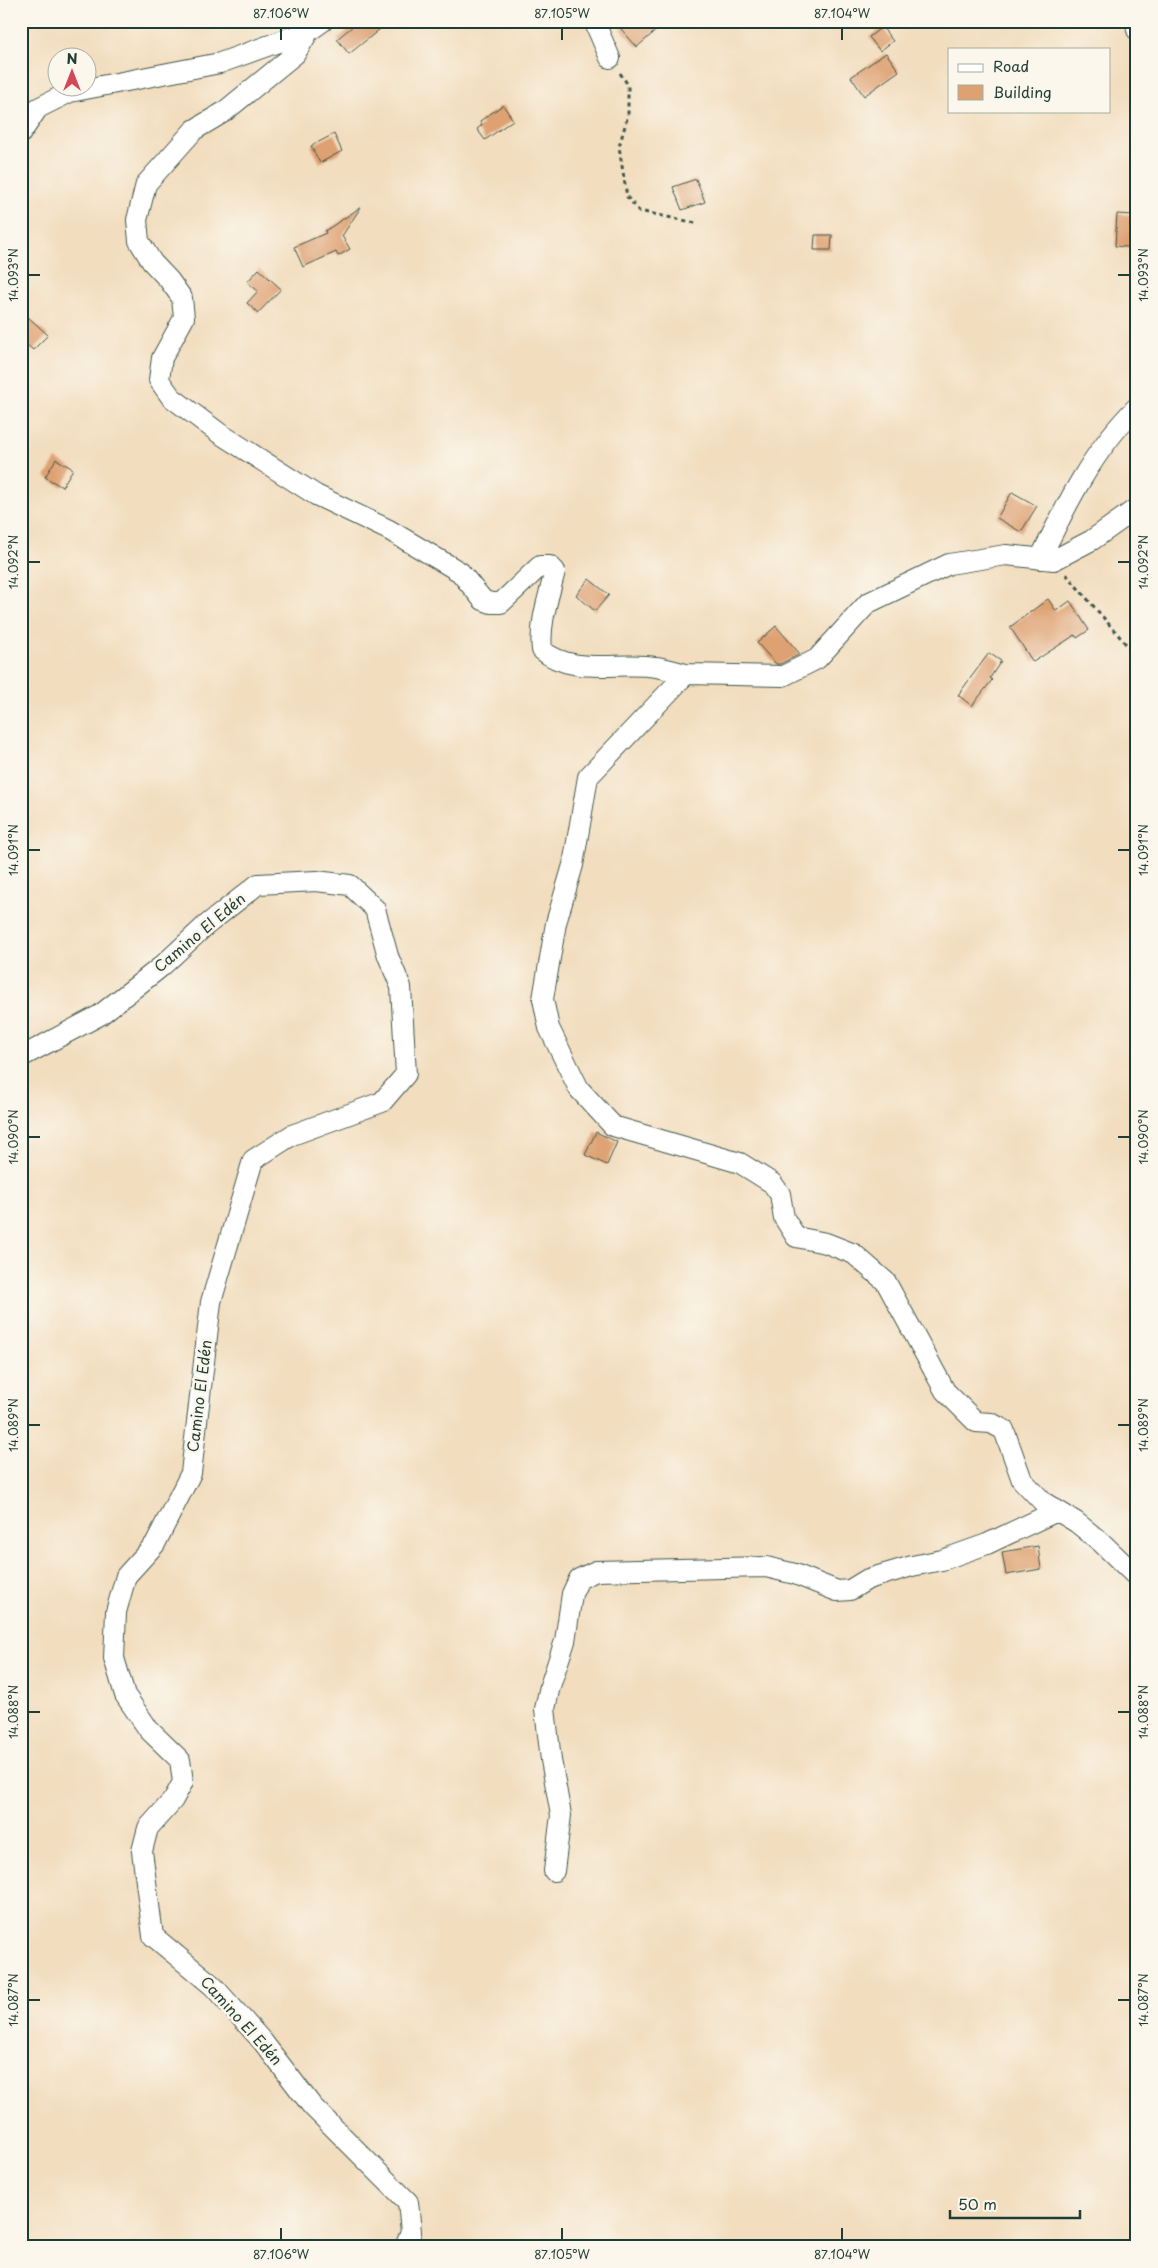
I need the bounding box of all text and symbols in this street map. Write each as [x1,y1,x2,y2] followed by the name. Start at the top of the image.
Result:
[253,4,310,22] text: 87.106°W
[534,4,590,22] text: 87.105°W
[814,4,871,22] text: 87.104°W
[48,48,98,98] north arrow
[66,48,78,69] text: N
[948,48,1110,112] legend
[993,54,1029,77] text: Road
[993,80,1052,103] text: Building
[4,248,22,302] text: 14.093°N
[1134,248,1152,302] text: 14.093°N
[4,535,22,589] text: 14.092°N
[1134,535,1152,589] text: 14.092°N
[4,824,22,876] text: 14.091°N
[1134,824,1152,876] text: 14.091°N
[148,887,250,977] street label: Camino El Edén
[4,1109,22,1165] text: 14.090°N
[1134,1109,1152,1165] text: 14.090°N
[180,1338,217,1453] street label: Camino El Edén
[4,1398,22,1452] text: 14.089°N
[1134,1398,1152,1452] text: 14.089°N
[4,1685,22,1739] text: 14.088°N
[1134,1685,1152,1739] text: 14.088°N
[196,1970,289,2070] street label: Camino El Edén
[4,1973,22,2027] text: 14.087°N
[1134,1973,1152,2027] text: 14.087°N
[950,2188,1080,2220] scale bar
[958,2192,997,2215] text: 50 m
[253,2245,310,2263] text: 87.106°W
[534,2245,590,2263] text: 87.105°W
[814,2245,871,2263] text: 87.104°W

